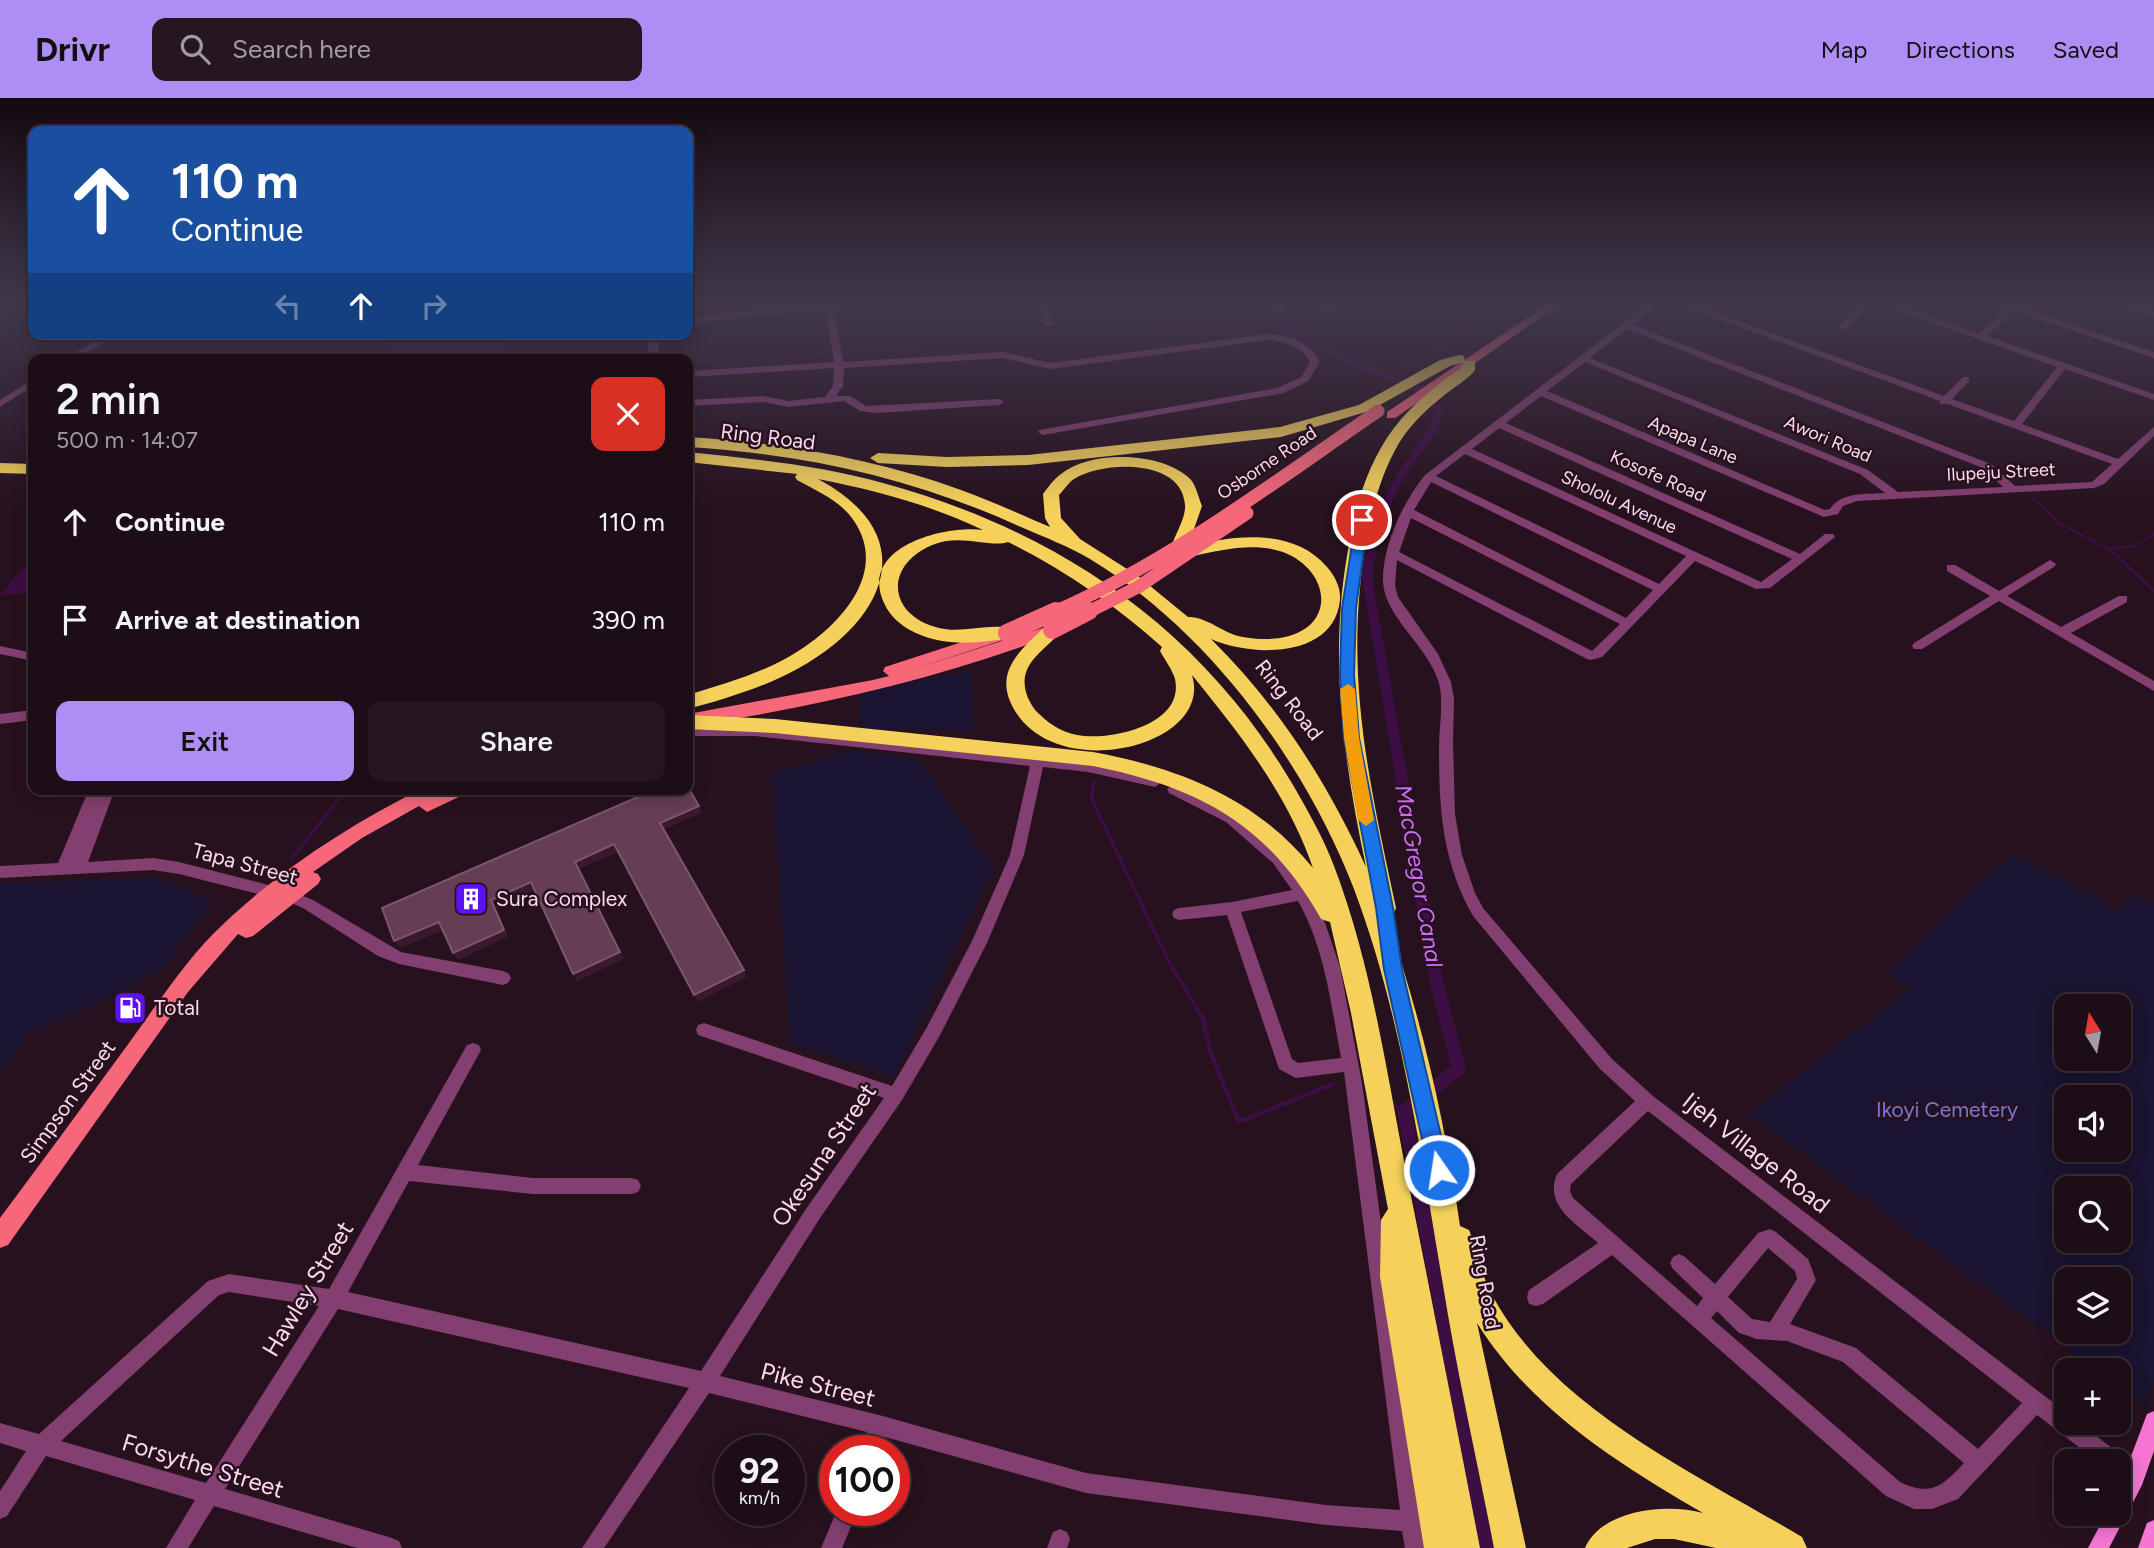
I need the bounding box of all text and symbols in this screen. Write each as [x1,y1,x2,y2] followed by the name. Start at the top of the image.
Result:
[152,18,642,81] search box
[35,30,110,69] text: Drivr
[176,30,214,68] icon: search
[232,33,371,65] text: Search here
[1821,35,1867,64] text: Map
[1905,35,2015,64] text: Directions
[2053,35,2119,64] text: Saved
[171,151,299,210] text: 110 m
[56,154,147,245] icon: ahead
[171,211,303,249] text: Continue
[269,287,307,325] icon: left
[342,287,380,325] icon: ahead
[415,287,453,325] icon: right
[56,374,161,425] text: 2 min
[591,377,665,451] button: close
[1645,411,1741,469] street label: Apapa Lane
[1781,411,1875,467] street label: Awori Road
[719,418,817,455] street label: Ring Road
[1213,422,1321,504] street label: Osborne Road
[56,426,198,454] text: 500 m · 14:07
[1607,445,1709,507] street label: Kosofe Road
[1946,458,2056,486] street label: Ilupeju Street
[1558,466,1681,539] street label: Shololu Avenue
[1332,490,1392,550] pin
[1343,501,1381,539] icon: arrive
[56,503,94,541] icon: ahead
[115,506,225,538] text: Continue
[598,506,665,538] text: 110 m
[56,601,94,639] icon: arrive
[115,604,360,636] text: Arrive at destination
[591,604,665,636] text: 390 m
[1250,654,1329,745] street label: Ring Road
[56,701,354,781] button: Exit
[368,701,665,781] button: Share
[1389,782,1449,971] water label: MacGregor Canal
[190,837,301,890] street label: Tapa Street
[452,880,490,918] building icon: Sura Complex
[496,886,627,911] place label: Sura Complex
[111,989,149,1027] fuel station icon: Total
[2054,994,2132,1071] north arrow
[2054,994,2131,1526] map controls
[154,995,200,1020] place label: Total
[15,1035,121,1168] street label: Simpson Street
[765,1078,882,1232] street label: Okesuna Street
[2054,1085,2131,1162] button: sound
[1677,1086,1836,1219] street label: Ijeh Village Road
[1876,1097,2018,1122] park label: Ikoyi Cemetery
[1402,1133,1476,1207] position arrow
[2054,1176,2131,1253] button: search
[256,1216,359,1362] street label: Hawley Street
[1465,1233,1506,1331] street label: Ring Road
[2054,1267,2131,1344] button: layers
[758,1356,878,1413] street label: Pike Street
[2054,1358,2131,1435] button: +
[119,1427,287,1504] street label: Forsythe Street
[819,1435,910,1526] speed limit sign: 100
[2054,1449,2131,1526] button: −
[739,1450,780,1492] text: 92
[739,1487,780,1509] text: km/h

